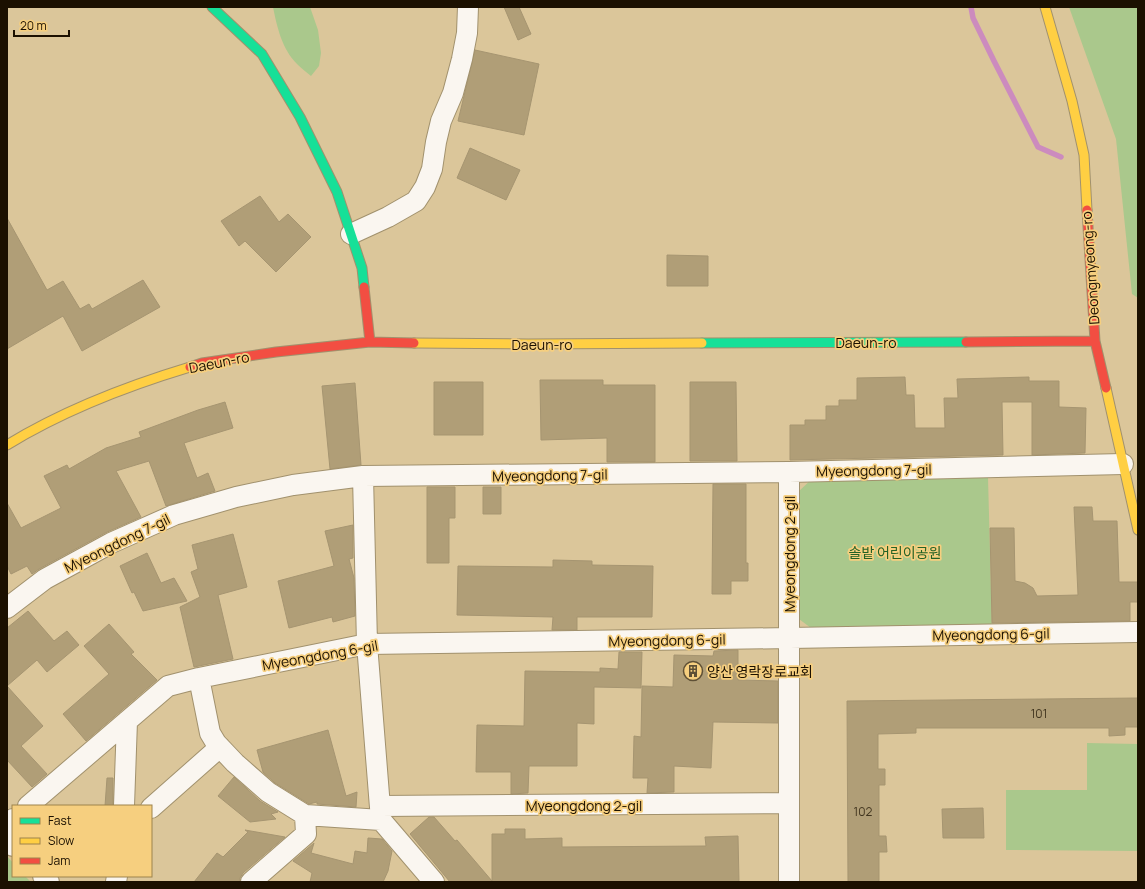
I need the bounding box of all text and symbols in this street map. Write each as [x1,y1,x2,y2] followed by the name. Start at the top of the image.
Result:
[14,12,69,38] scale bar
[20,17,47,34] text: 20 m
[1077,211,1103,325] street label: Deongmyeong-ro
[835,333,897,352] street label: Daeun-ro
[511,335,573,354] street label: Daeun-ro
[187,347,251,377] street label: Daeun-ro
[816,459,932,481] street label: Myeongdong 7-gil
[492,464,608,486] street label: Myeongdong 7-gil
[780,496,799,612] street label: Myeongdong 2-gil
[61,509,173,577] street label: Myeongdong 7-gil
[849,543,941,562] park label: 솔밭 어린이공원
[932,623,1050,645] street label: Myeongdong 6-gil
[608,629,726,651] street label: Myeongdong 6-gil
[261,635,379,675] street label: Myeongdong 6-gil
[682,660,704,682] building icon: 양산 영락장로교회
[707,662,813,681] place label: 양산 영락장로교회
[1031,705,1047,722] house number: 101
[526,796,642,815] street label: Myeongdong 2-gil
[854,803,873,820] house number: 102
[12,805,152,877] legend
[48,812,72,829] text: Fast
[48,832,74,849] text: Slow
[48,852,70,869] text: Jam

